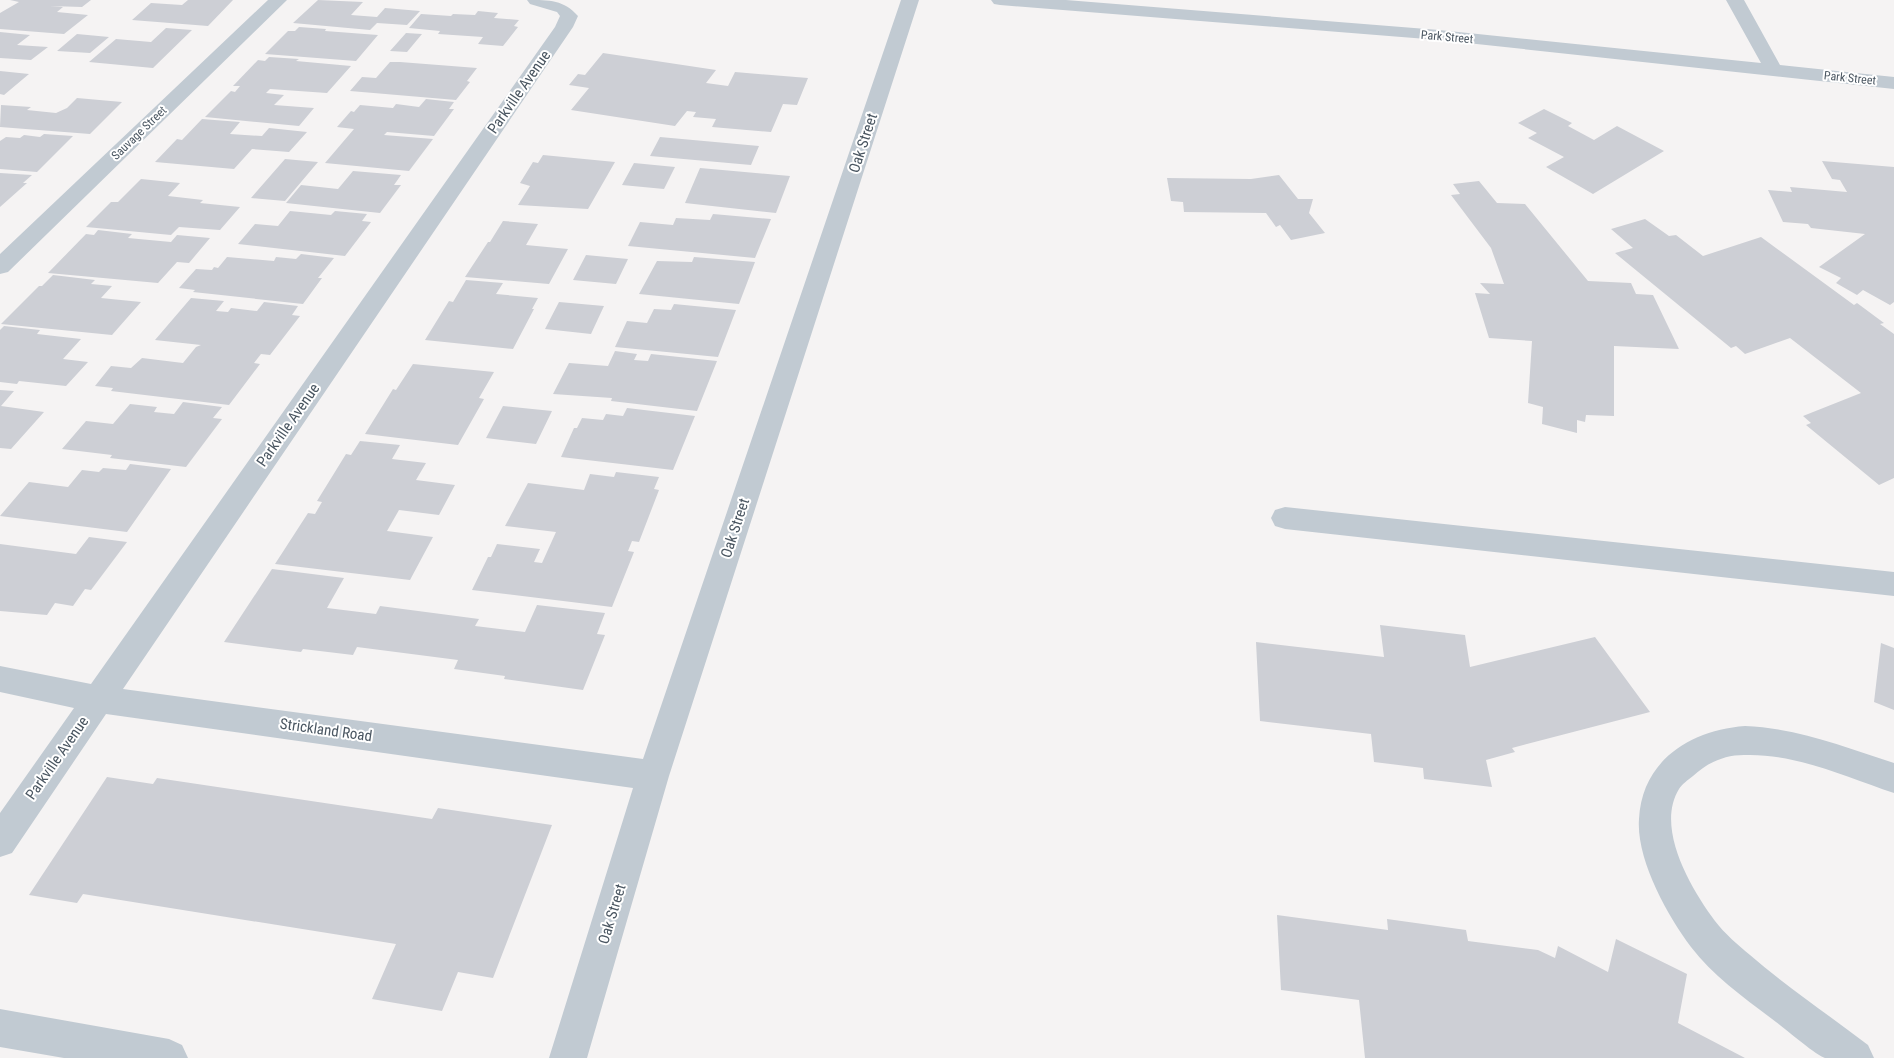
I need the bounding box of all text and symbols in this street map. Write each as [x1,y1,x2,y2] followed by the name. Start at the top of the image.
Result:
[1420,28,1474,46] street label: Park Street
[484,47,554,137] street label: Parkville Avenue
[1823,68,1877,88] street label: Park Street
[109,103,170,163] street label: Sauvage Street
[845,111,881,175] street label: Oak Street
[253,380,323,470] street label: Parkville Avenue
[717,496,753,560] street label: Oak Street
[22,713,92,803] street label: Parkville Avenue
[279,715,373,745] street label: Strickland Road
[594,882,630,946] street label: Oak Street

